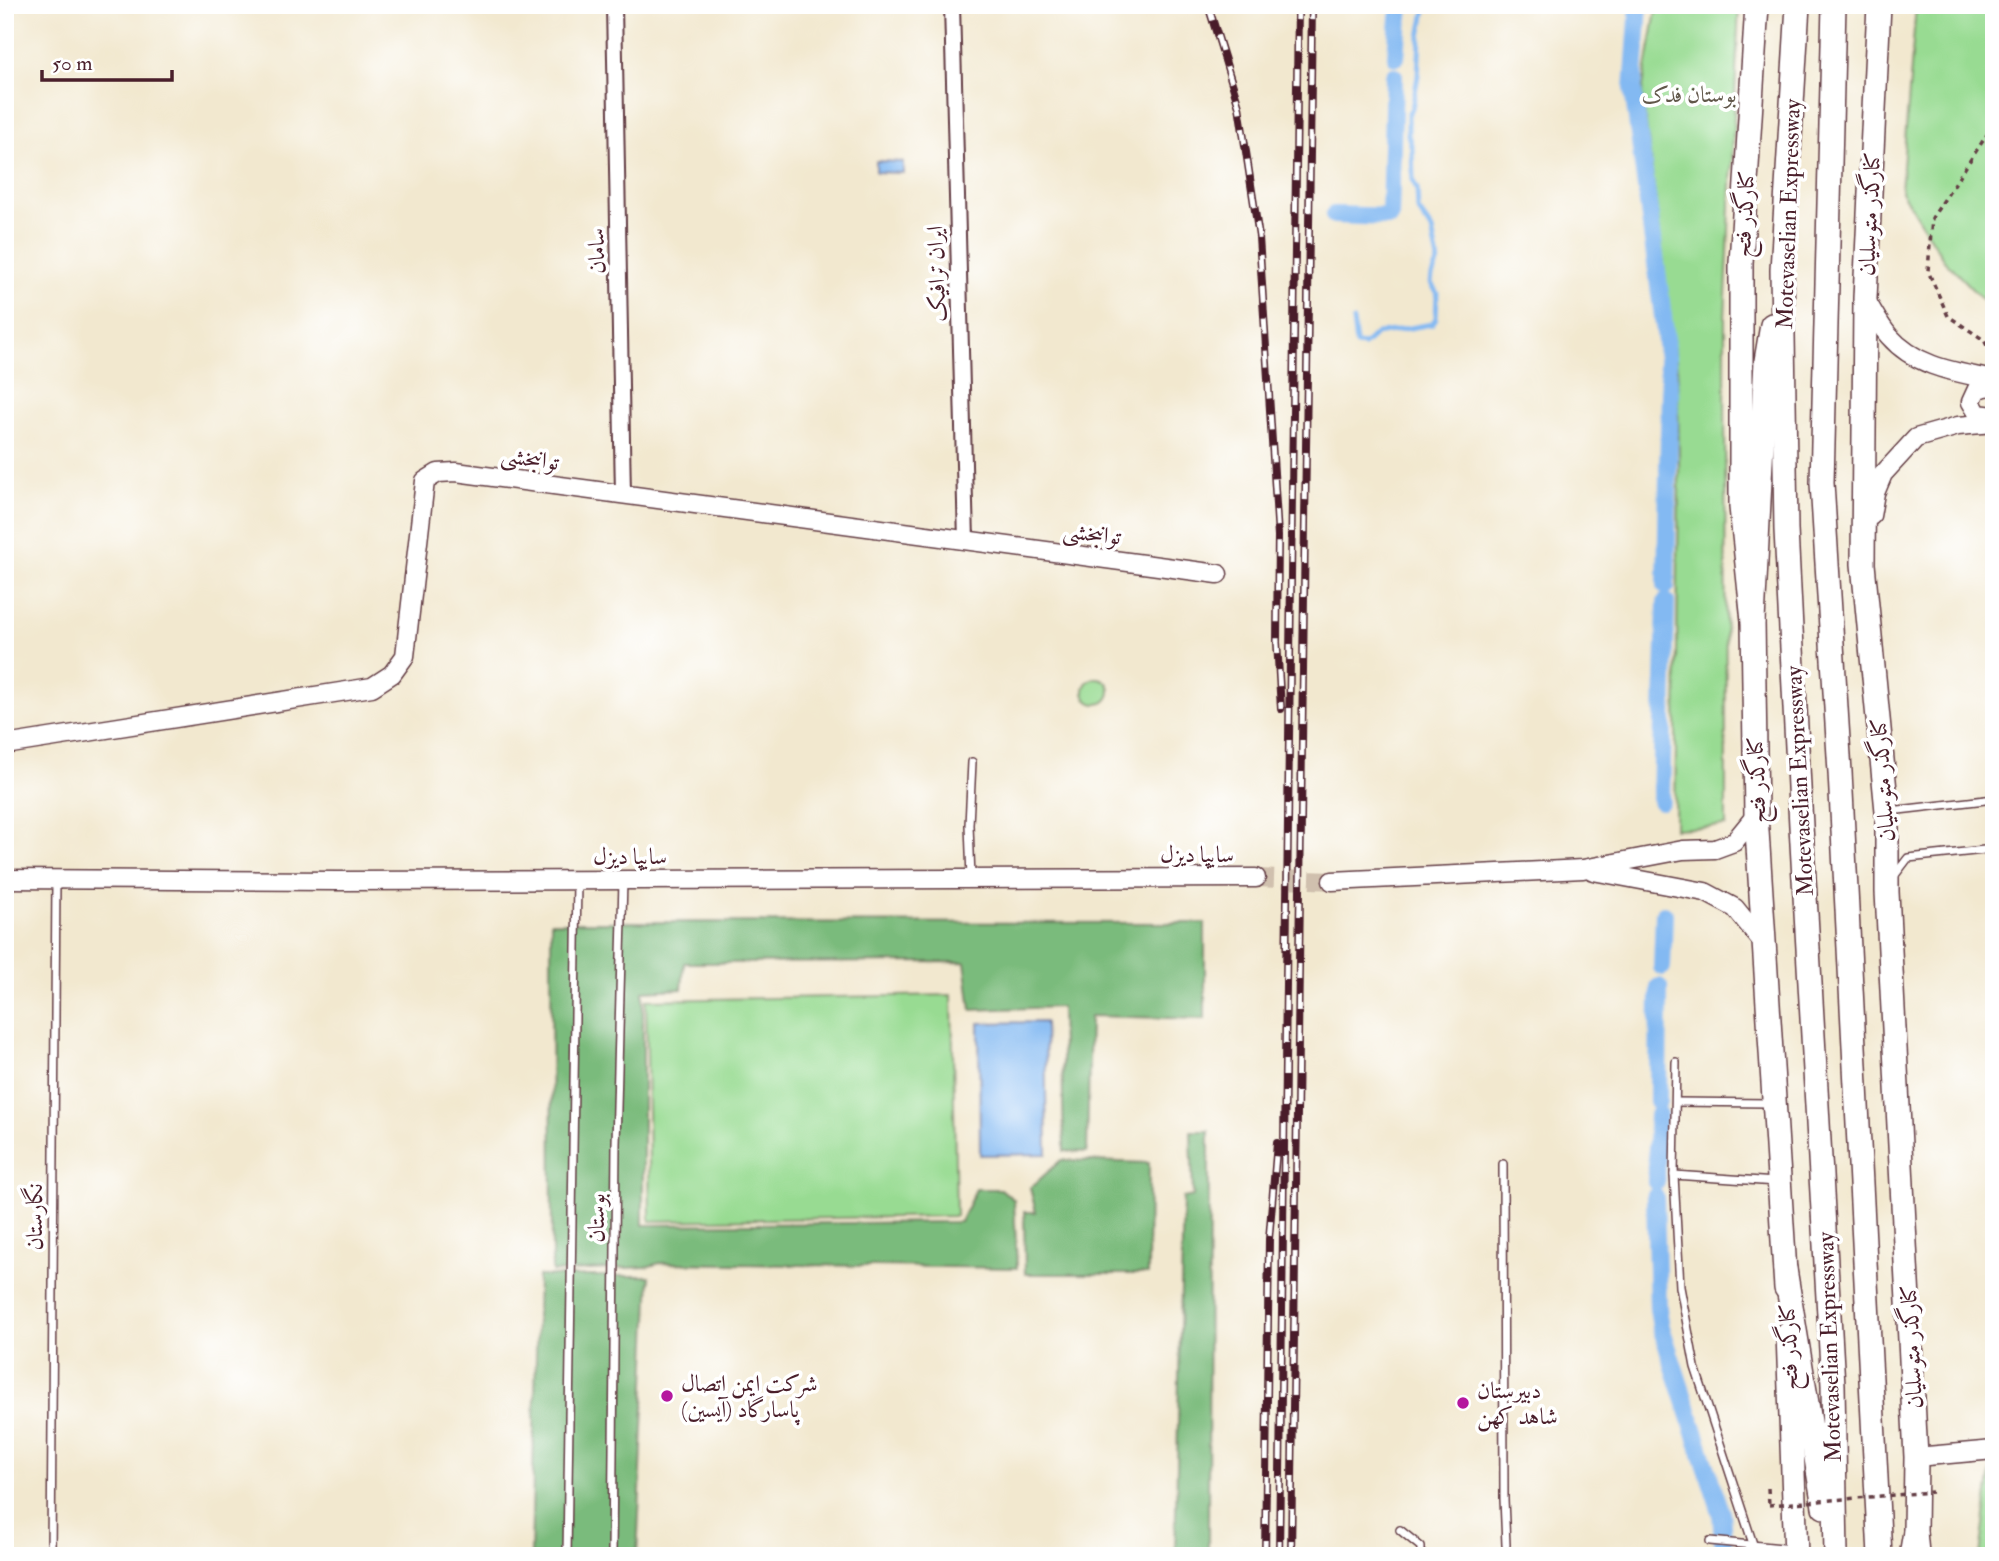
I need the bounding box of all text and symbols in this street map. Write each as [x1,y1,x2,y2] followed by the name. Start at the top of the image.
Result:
[42,38,172,82] scale bar
[52,50,93,77] text: 50 m
[1641,80,1737,109] park label: بوستان فدک
[1770,97,1808,330] street label: Motevaselian Expressway
[1850,151,1887,277] street label: کنارگذر متوسلیان
[1726,170,1767,258] street label: کنارگذر فتح
[920,225,953,323] street label: ایران ترافیک
[582,228,611,274] street label: سامان
[499,440,561,479] street label: توانبخشی
[1061,516,1123,554] street label: توانبخشی
[1779,664,1821,897] street label: Motevaselian Expressway
[1862,717,1901,843] street label: کنارگذر متوسلیان
[1738,736,1778,824] street label: کنارگذر فتح
[1160,840,1234,869] street label: سایپا دیزل
[593,842,667,871] street label: سایپا دیزل
[20,1183,49,1251] street label: نگارستان
[582,1193,611,1243] street label: بوستان
[1811,1230,1849,1463] street label: Motevaselian Expressway
[1892,1284,1929,1410] street label: کنارگذر متوسلیان
[1770,1303,1810,1391] street label: کنارگذر فتح
[681,1369,818,1426] place label: شرکت ایمن اتصال پاسارگاد (آیسین)
[1477,1376,1558,1432] place label: دبیرستان شاهد کهن
[659,1388,675,1404] marker: شرکت ایمن اتصال پاسارگاد (آیسین)
[1455,1395,1471,1411] marker: دبیرستان شاهد کهن

